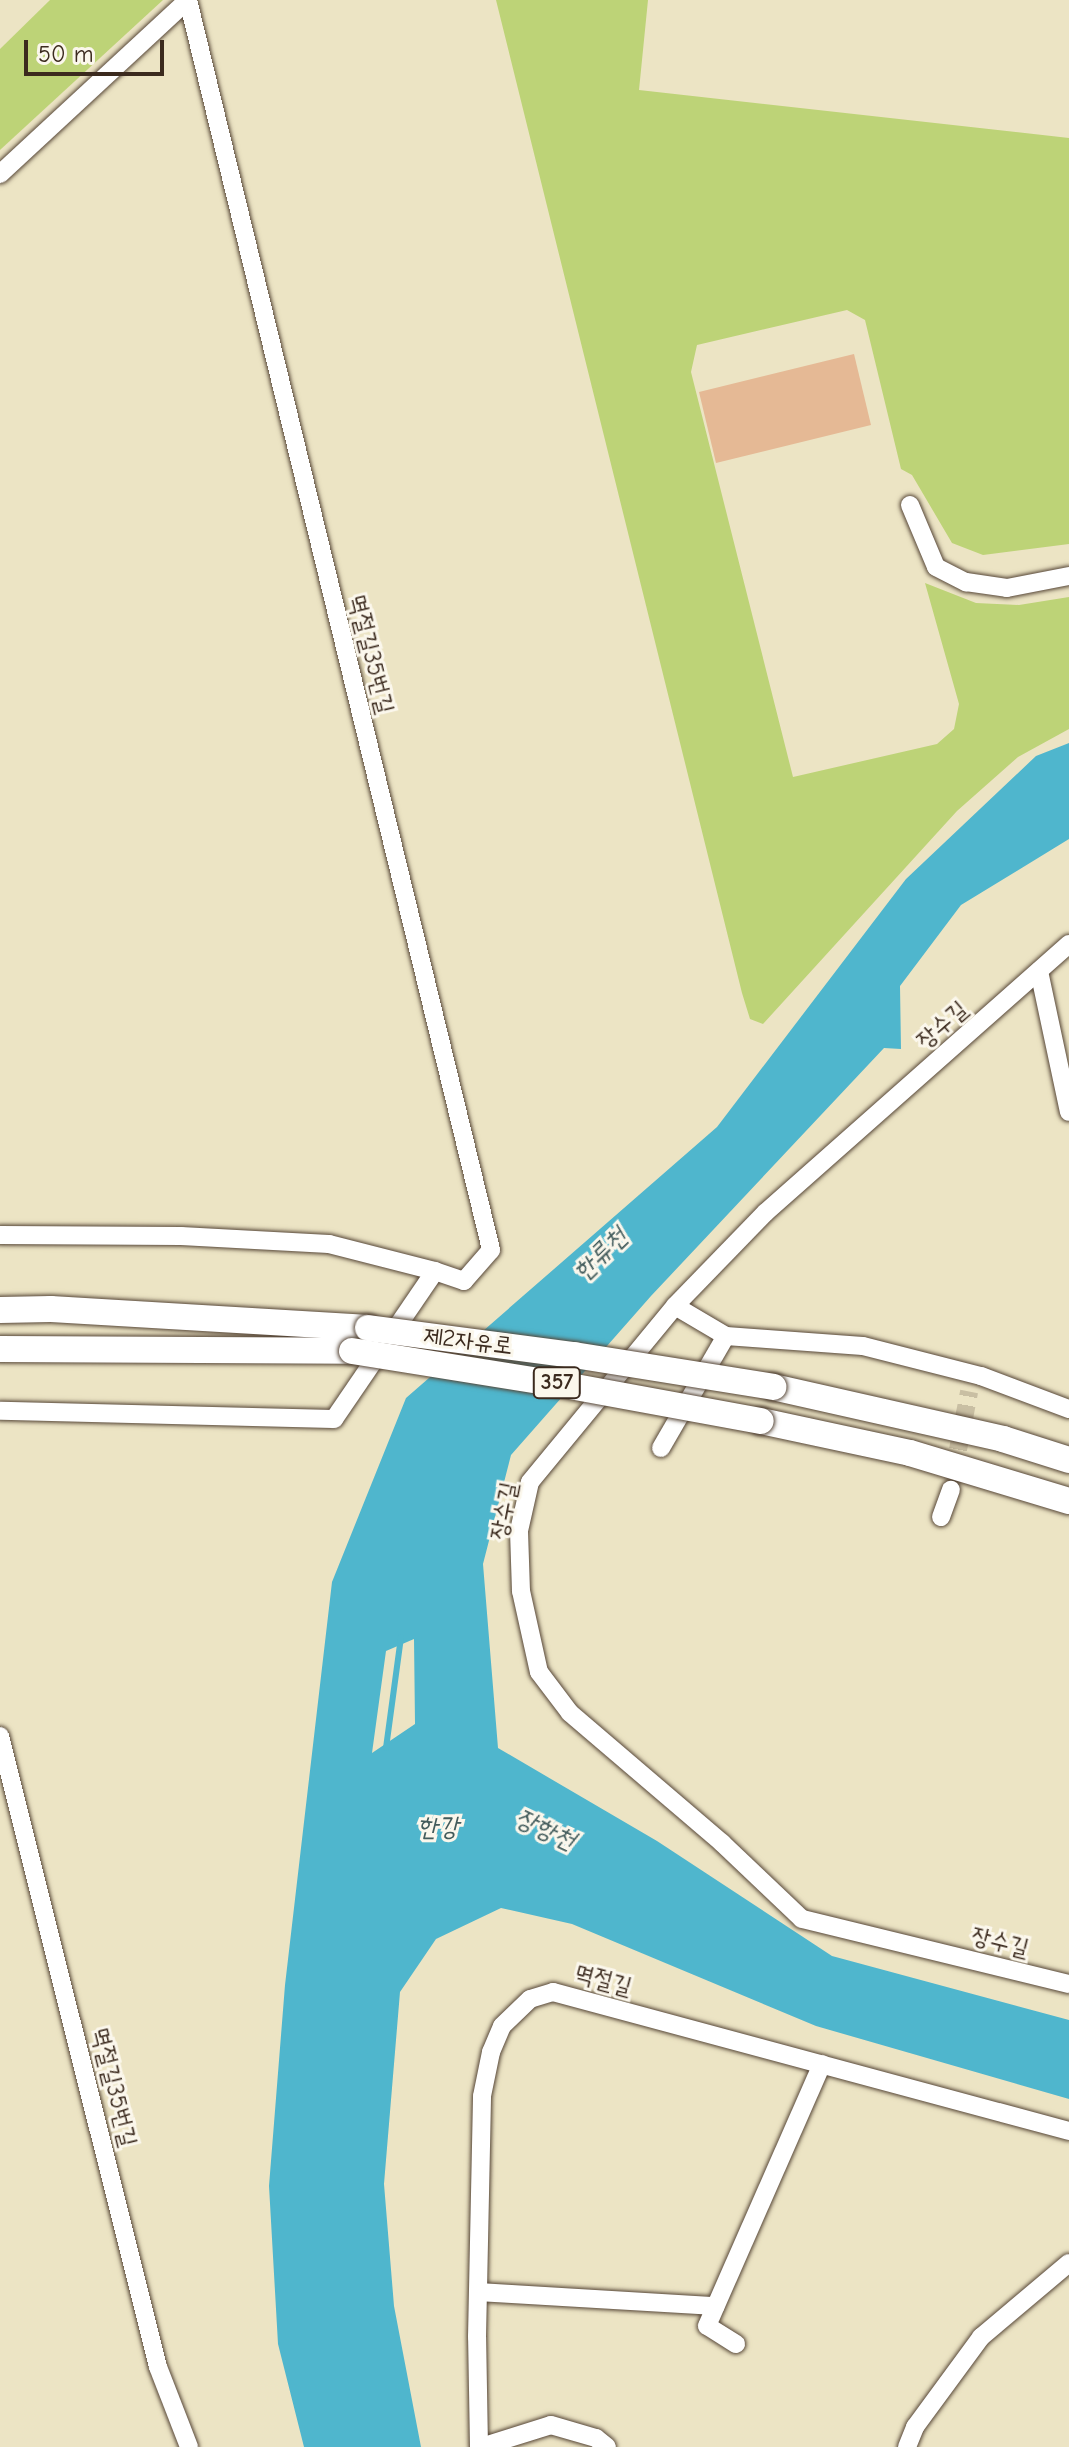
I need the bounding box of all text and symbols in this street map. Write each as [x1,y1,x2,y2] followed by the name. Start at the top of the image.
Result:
[28,24,168,74] scale bar
[38,40,94,68] text: 50 m
[342,591,400,717] street label: 멱절길35번길
[911,995,973,1055] street label: 장수길
[568,1222,634,1288] water label: 한류천
[422,1321,514,1361] street label: 제2자유로
[531,1365,583,1401] road number: 357
[484,1480,524,1542] street label: 장수길
[510,1803,580,1857] water label: 장항천
[417,1812,459,1844] water label: 한강
[968,1921,1032,1963] street label: 장수길
[571,1959,635,2001] street label: 멱절길
[85,2024,143,2150] street label: 멱절길35번길

